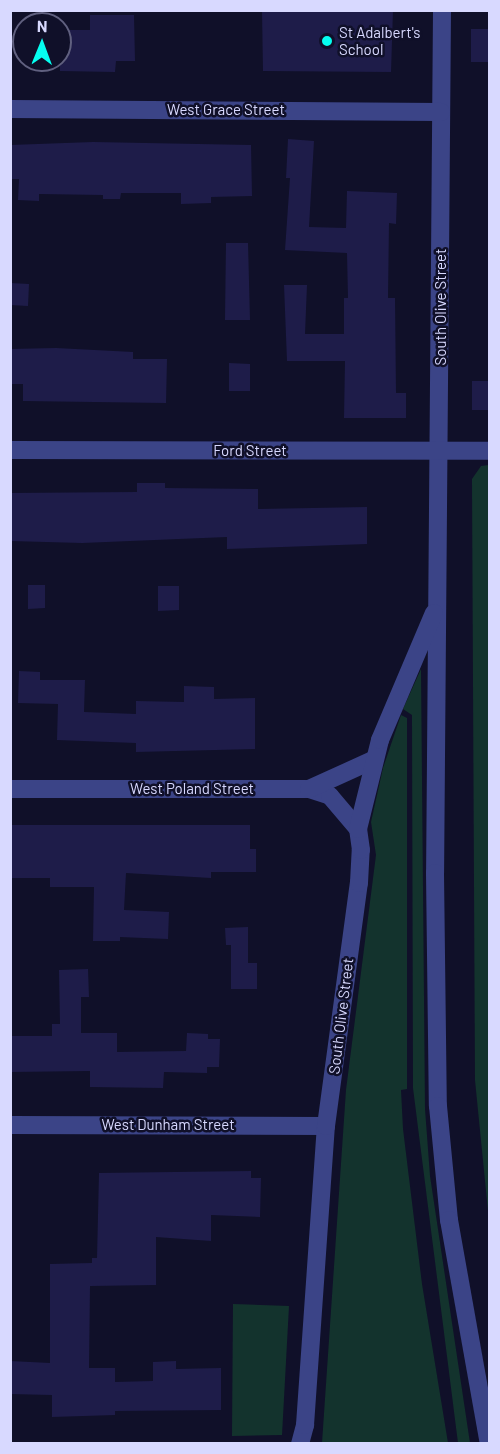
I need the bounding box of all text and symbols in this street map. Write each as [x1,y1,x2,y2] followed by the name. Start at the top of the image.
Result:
[12,12,72,72] north arrow
[37,16,48,35] text: N
[339,23,420,58] place label: St Adalbert's School
[320,34,334,48] marker: St Adalbert's School
[167,101,285,119] street label: West Grace Street
[432,249,450,365] street label: South Olive Street
[213,442,287,460] street label: Ford Street
[130,780,254,798] street label: West Poland Street
[325,957,357,1075] street label: South Olive Street
[101,1116,235,1134] street label: West Dunham Street

